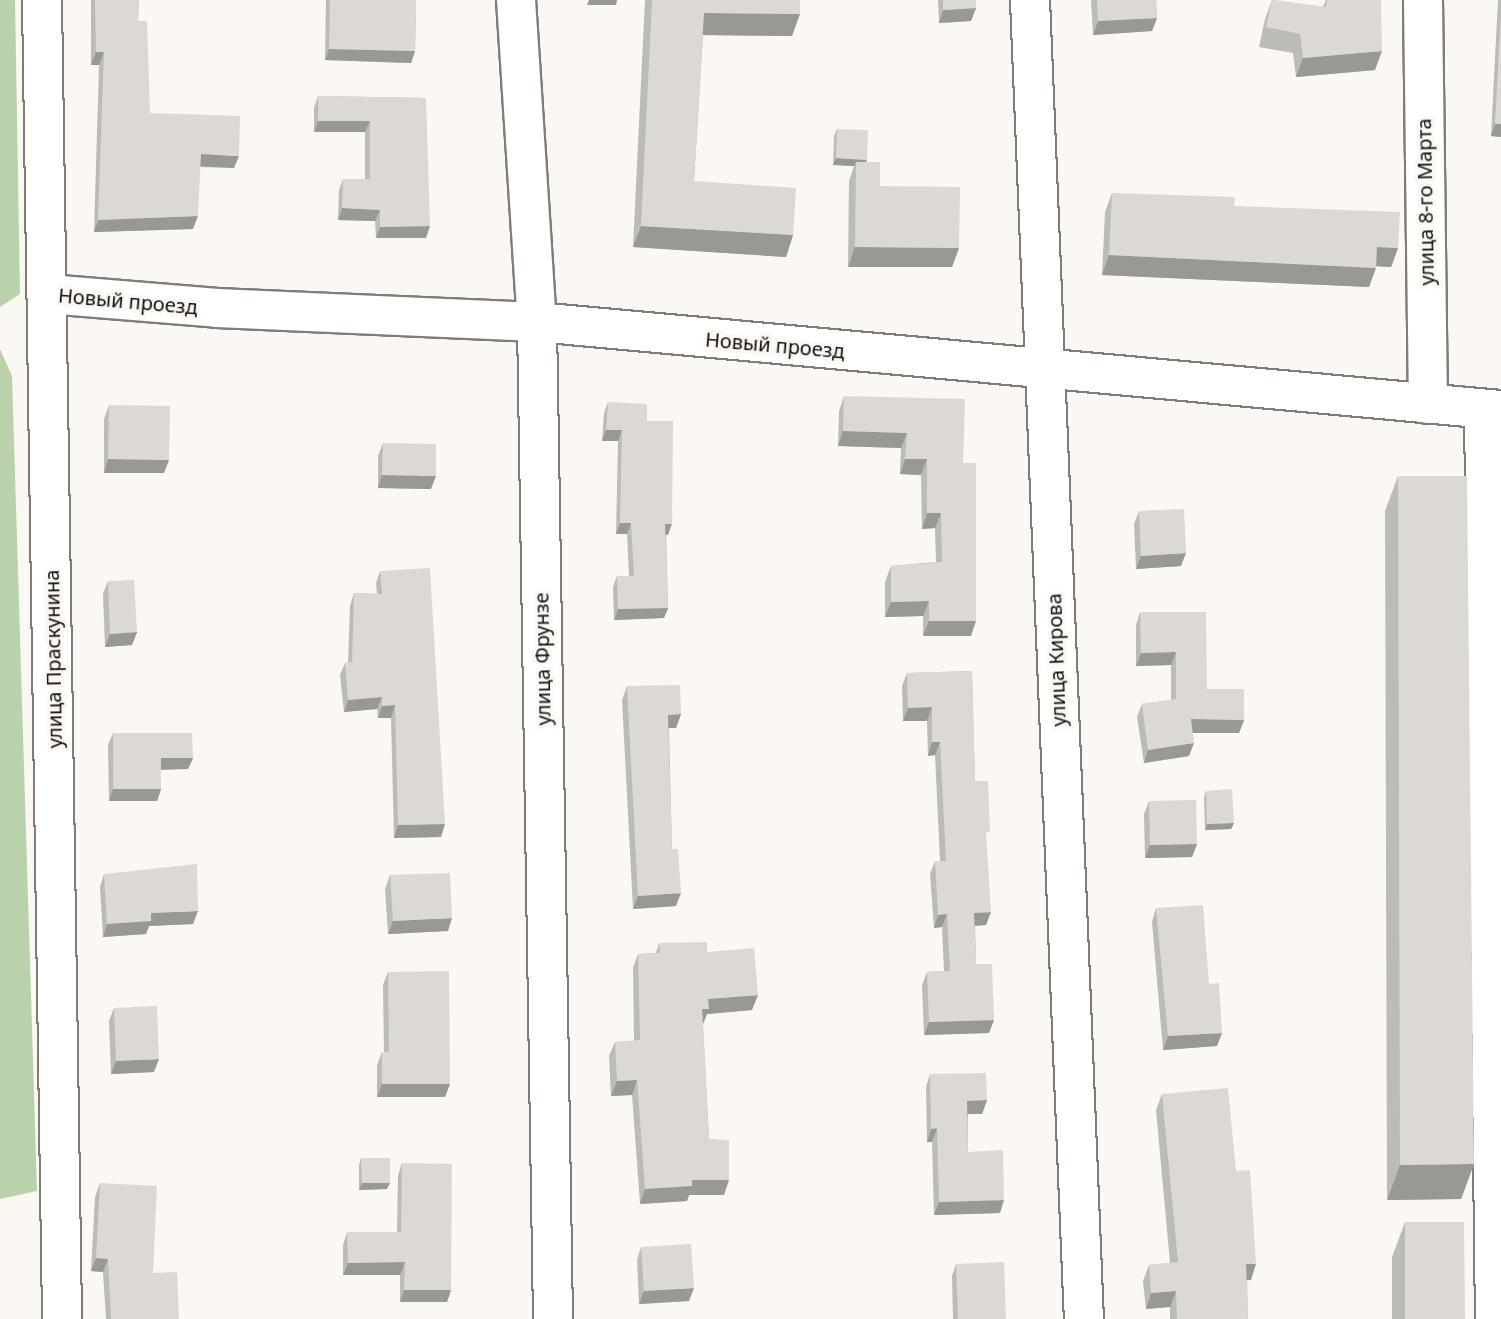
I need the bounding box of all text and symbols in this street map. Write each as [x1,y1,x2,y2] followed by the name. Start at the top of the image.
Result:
[1412,118,1438,286] street label: улица 8-го Марта
[57,283,199,319] street label: Новый проезд
[704,327,846,363] street label: Новый проезд
[39,570,67,748] street label: улица Праскунина
[529,592,555,726] street label: улица Фрунзе
[1042,593,1070,727] street label: улица Кирова

